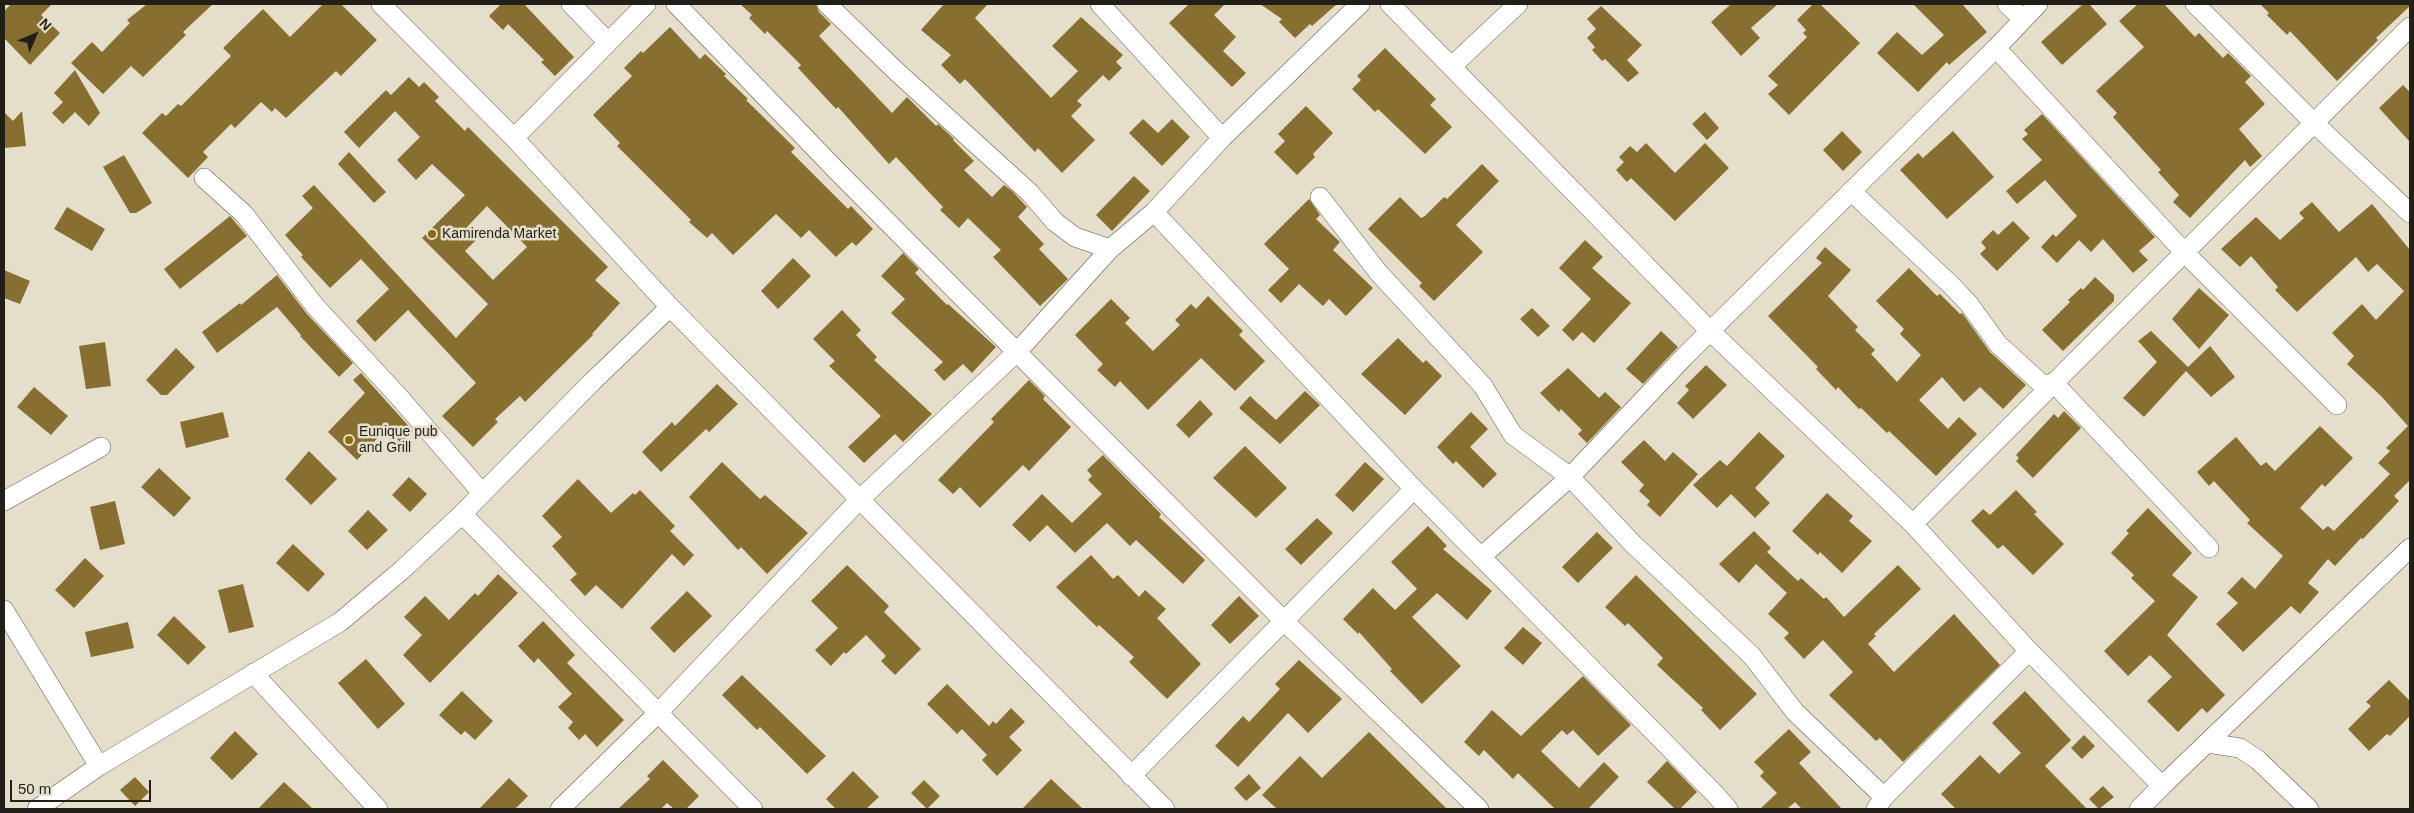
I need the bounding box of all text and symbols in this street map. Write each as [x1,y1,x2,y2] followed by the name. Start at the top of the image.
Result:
[10,10,60,60] north arrow
[36,15,55,34] text: N
[442,226,556,242] place label: Kamirenda Market
[426,228,438,240] marker: Kamirenda Market
[359,424,438,457] place label: Eunique pub and Grill
[343,434,355,446] marker: Eunique pub and Grill
[12,770,154,802] scale bar
[18,780,51,797] text: 50 m

